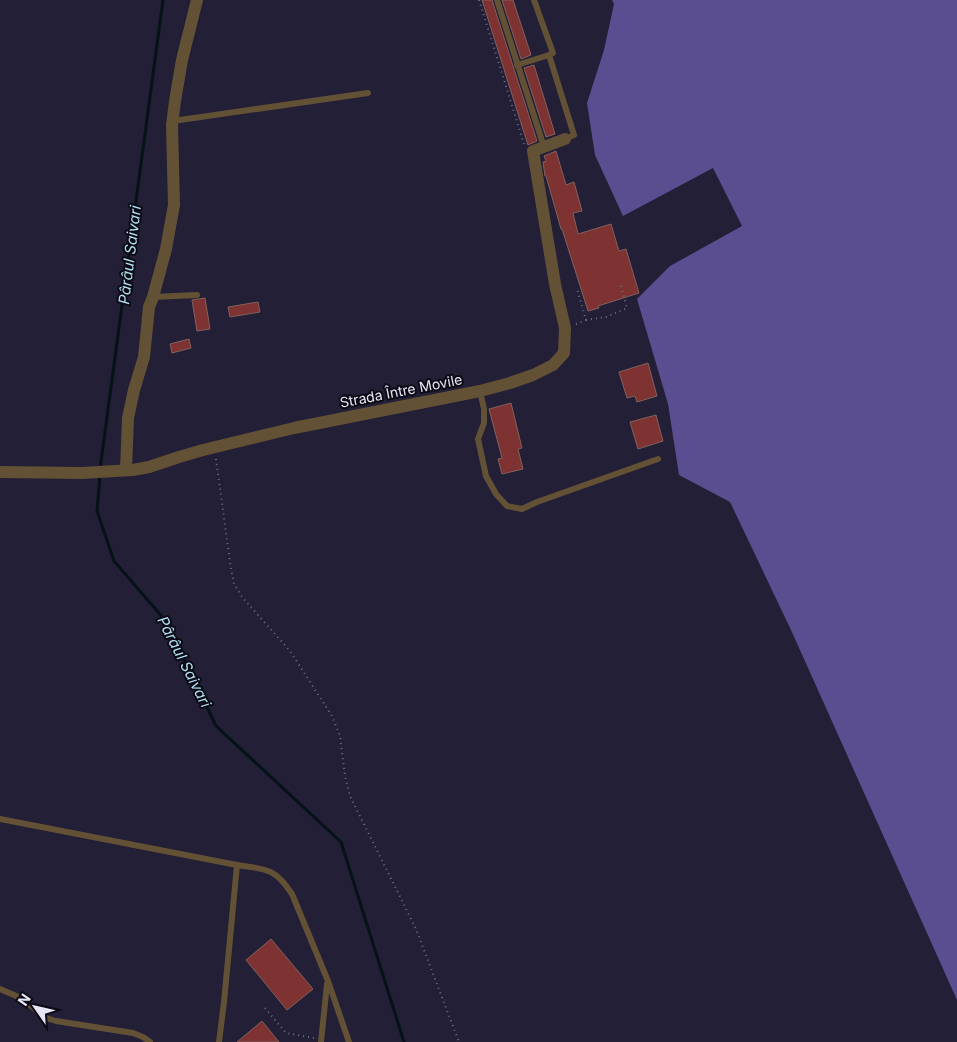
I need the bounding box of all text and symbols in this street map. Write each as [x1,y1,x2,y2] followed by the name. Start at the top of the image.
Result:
[114,204,145,306] water label: Pârâul Saivari
[338,370,464,411] street label: Strada Între Movile
[153,613,216,711] water label: Pârâul Saivari
[10,982,60,1032] north arrow
[14,990,34,1009] text: N

